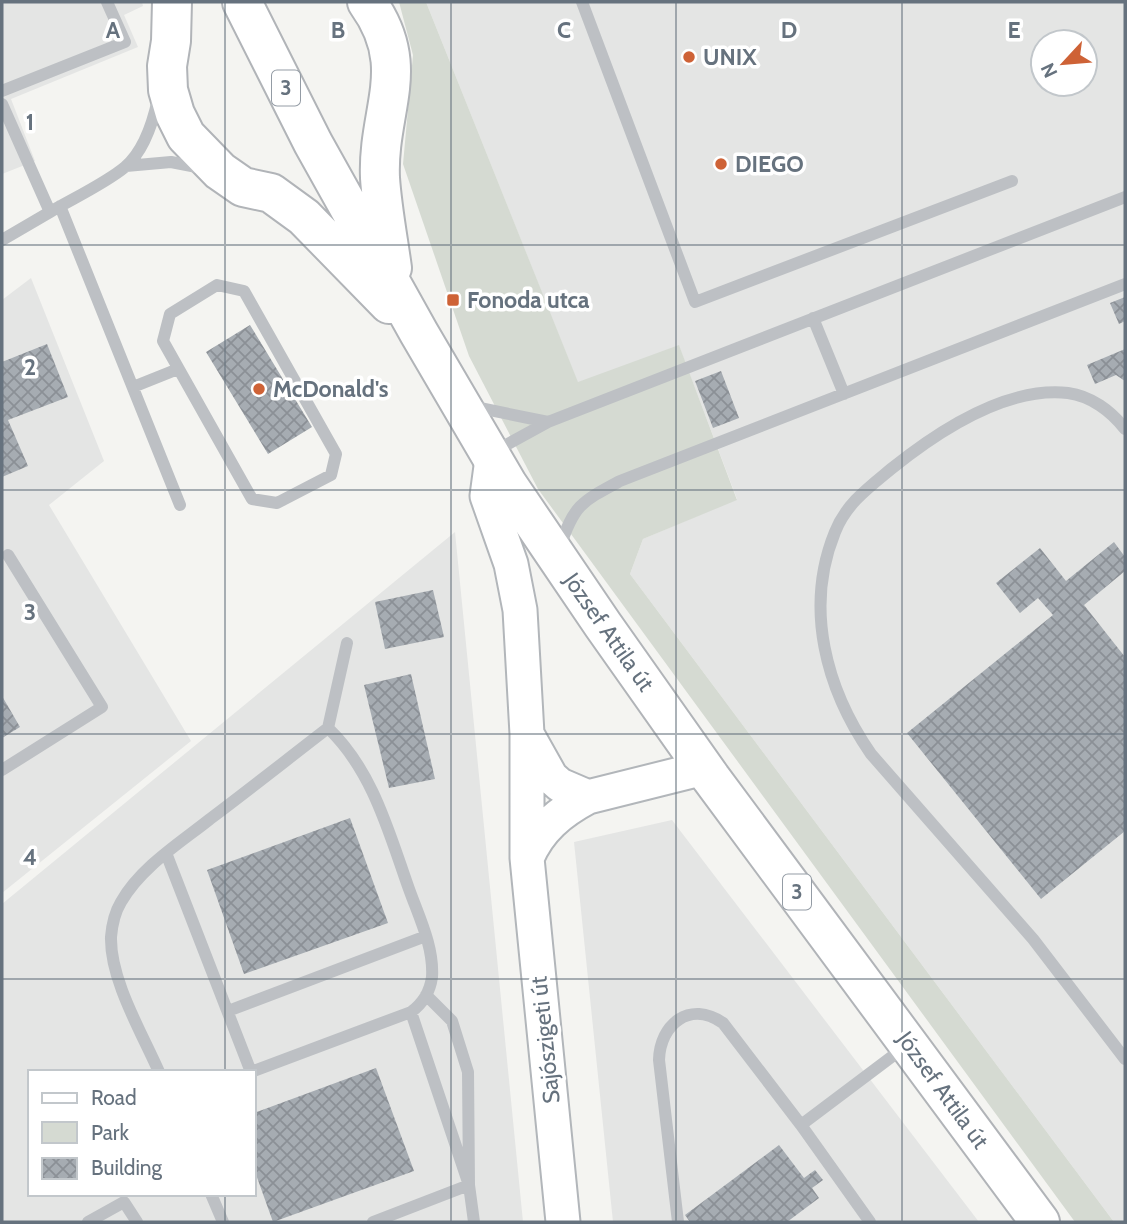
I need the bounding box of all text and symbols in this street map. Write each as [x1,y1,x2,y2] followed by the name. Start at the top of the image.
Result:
[106,16,121,44] text: A
[331,16,345,44] text: B
[557,16,571,44] text: C
[781,16,797,44] text: D
[1007,16,1021,44] text: E
[1029,28,1099,98] north arrow
[703,43,757,71] place label: UNIX
[681,49,697,65] marker: UNIX
[1036,59,1062,81] text: N
[272,70,300,106] road number: 3
[26,108,34,136] text: 1
[735,150,804,178] place label: DIEGO
[713,156,729,172] marker: DIEGO
[467,286,590,314] place label: Fonoda utca
[445,292,461,308] marker: Fonoda utca
[24,353,36,381] text: 2
[273,375,389,403] place label: McDonald's
[251,381,267,397] marker: McDonald's
[557,567,660,697] street label: József Attila út
[24,598,36,626] text: 3
[23,843,37,871] text: 4
[783,874,811,910] road number: 3
[524,975,566,1105] street label: Sajószigeti út
[890,1025,995,1154] street label: József Attila út
[28,1070,256,1196] legend
[91,1085,137,1110] text: Road
[91,1120,129,1145] text: Park
[91,1155,163,1180] text: Building

